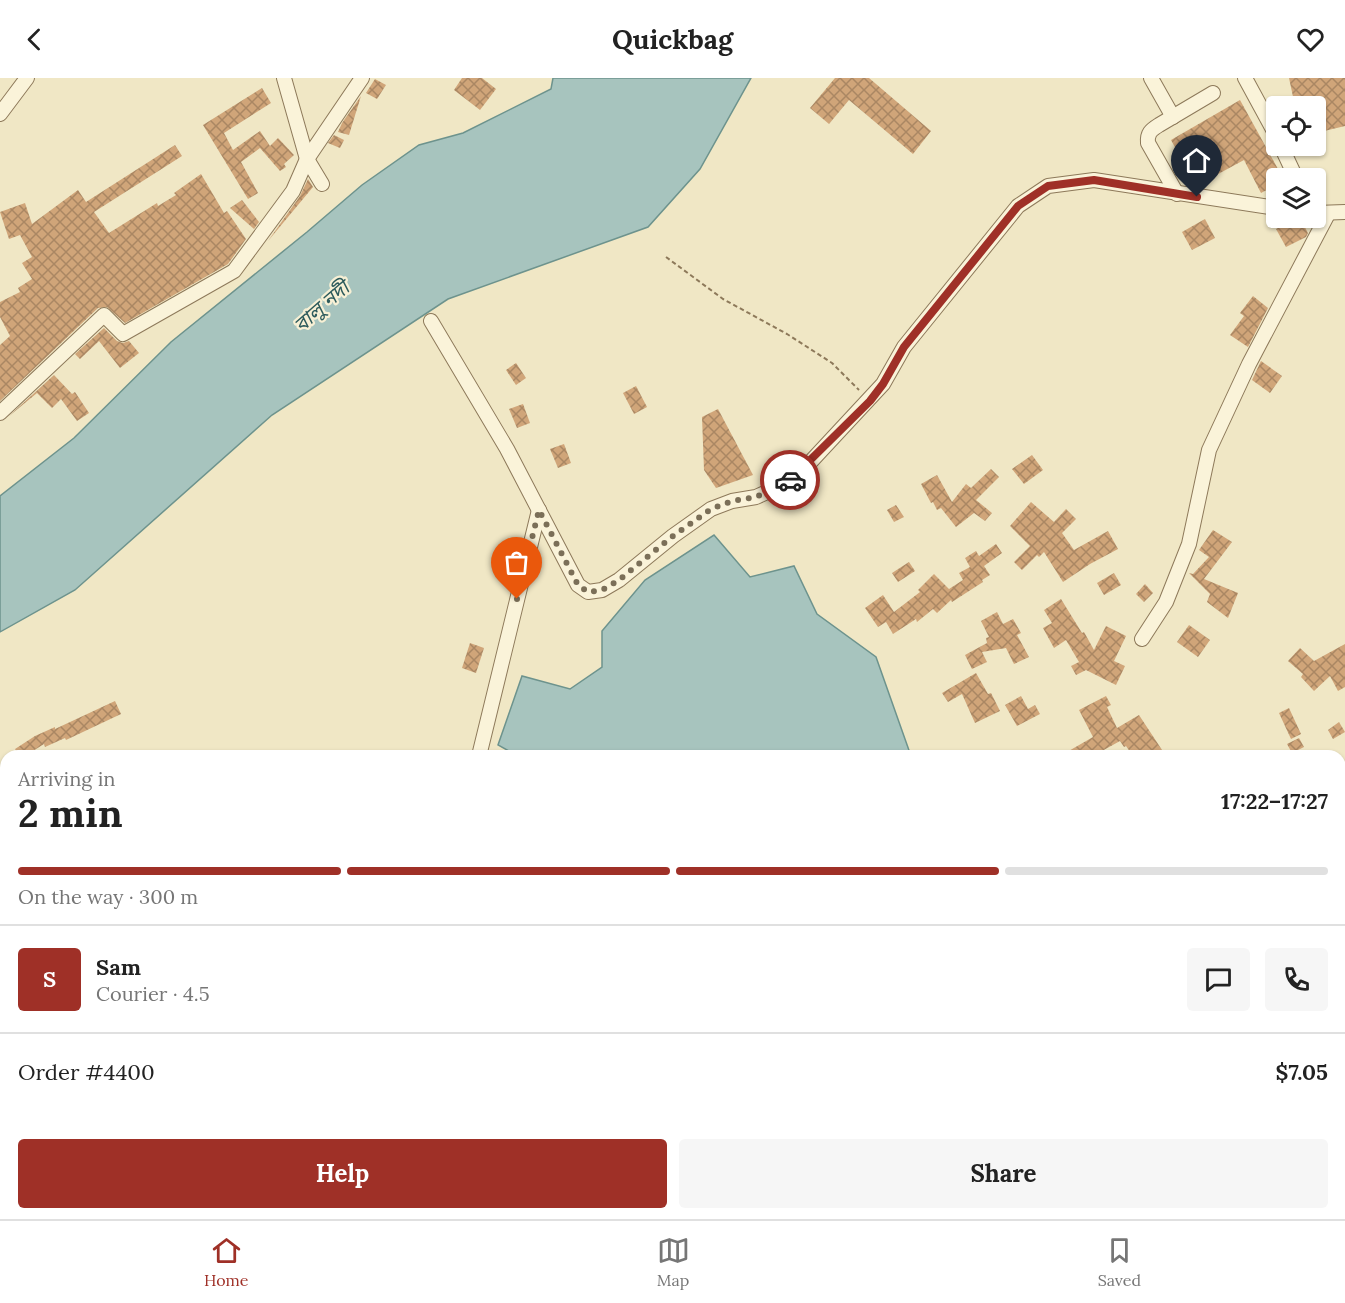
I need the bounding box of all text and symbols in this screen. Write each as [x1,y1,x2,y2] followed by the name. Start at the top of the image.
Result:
[612,22,733,56] text: Quickbag
[18,23,51,56] icon: back
[1294,23,1327,56] icon: heart
[1266,96,1326,228] map controls
[1266,96,1326,156] button: locate
[1171,135,1222,197] pin
[1180,144,1213,177] icon: home
[1266,168,1326,228] button: layers
[288,273,357,337] water label: বালু নদী
[760,450,820,510] courier
[774,464,807,497] icon: car
[491,537,542,599] pin
[500,546,533,579] icon: bag
[18,766,115,791] text: Arriving in
[1221,787,1328,815] text: 17:22–17:27
[18,788,123,838] text: 2 min
[18,884,198,909] text: On the way · 300 m
[1187,948,1250,1011] button: chat
[1265,948,1328,1011] button: phone
[96,953,141,981] text: Sam
[43,965,56,993] text: S
[96,981,210,1006] text: Courier · 4.5
[18,1058,155,1086] text: Order #4400
[1275,1058,1328,1086] text: $7.05
[18,1139,667,1208] button: Help
[679,1139,1328,1208] button: Share
[204,1234,249,1290] tab: Home
[657,1234,690,1290] tab: Map
[1098,1234,1141,1290] tab: Saved

